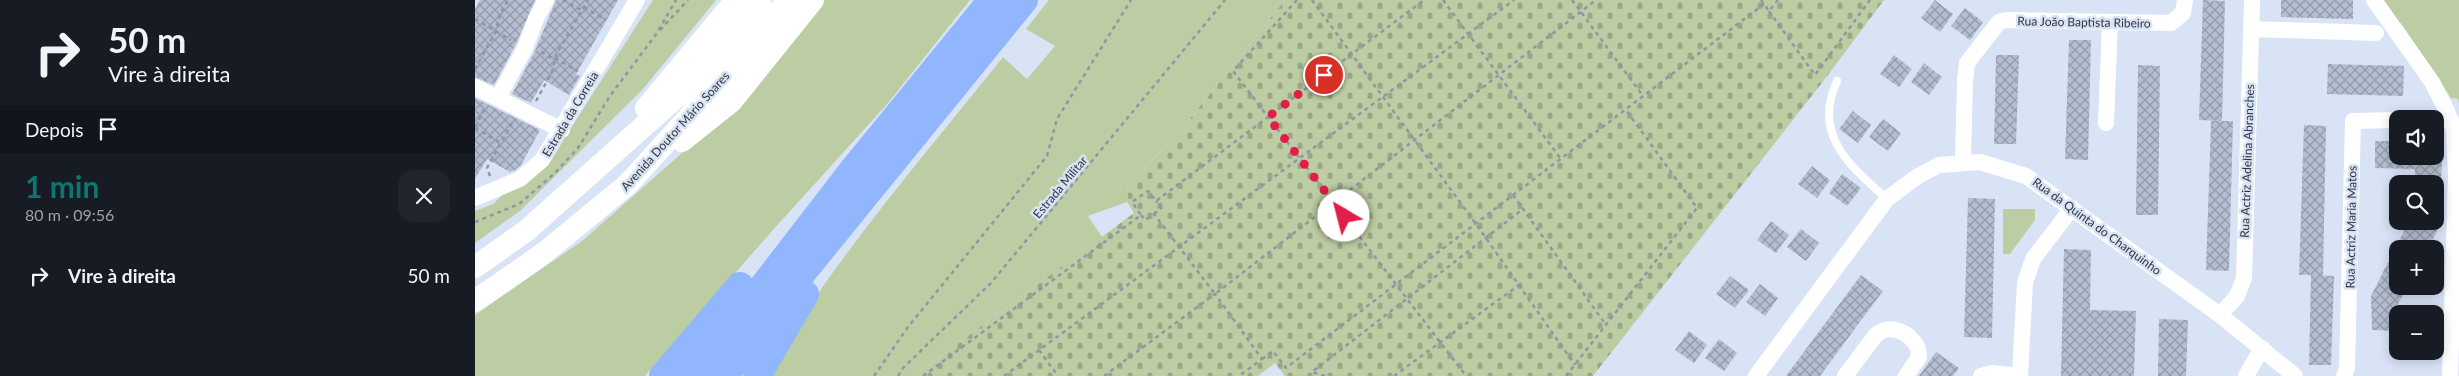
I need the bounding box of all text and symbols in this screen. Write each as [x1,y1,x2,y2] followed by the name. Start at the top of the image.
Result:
[2017,13,2151,31] street label: Rua João Baptista Ribeiro
[108,18,186,60] text: 50 m
[25,20,90,85] icon: right
[1303,54,1345,96] pin
[108,60,230,87] text: Vire à direita
[1310,61,1338,89] icon: arrive
[618,68,732,194] street label: Avenida Doutor Mário Soares
[539,69,601,159] street label: Estrada da Correia
[2237,84,2257,238] street label: Rua Actriz Adelina Abranches
[2389,110,2444,360] map controls
[2389,110,2444,165] button: sound
[94,115,122,143] icon: arrive
[25,118,84,141] text: Depois
[1030,152,1091,221] street label: Estrada Militar
[2342,166,2360,288] street label: Rua Actriz Maria Matos
[25,168,99,204] text: 1 min
[398,170,450,222] button: close
[2030,174,2165,278] street label: Rua da Quinta do Charquinho
[2389,175,2444,230] button: search
[1317,189,1369,241] position arrow
[25,205,114,224] text: 80 m · 09:56
[2389,240,2444,295] button: +
[25,262,53,290] icon: right
[68,264,176,287] text: Vire à direita
[407,264,450,287] text: 50 m
[2389,305,2444,360] button: −

